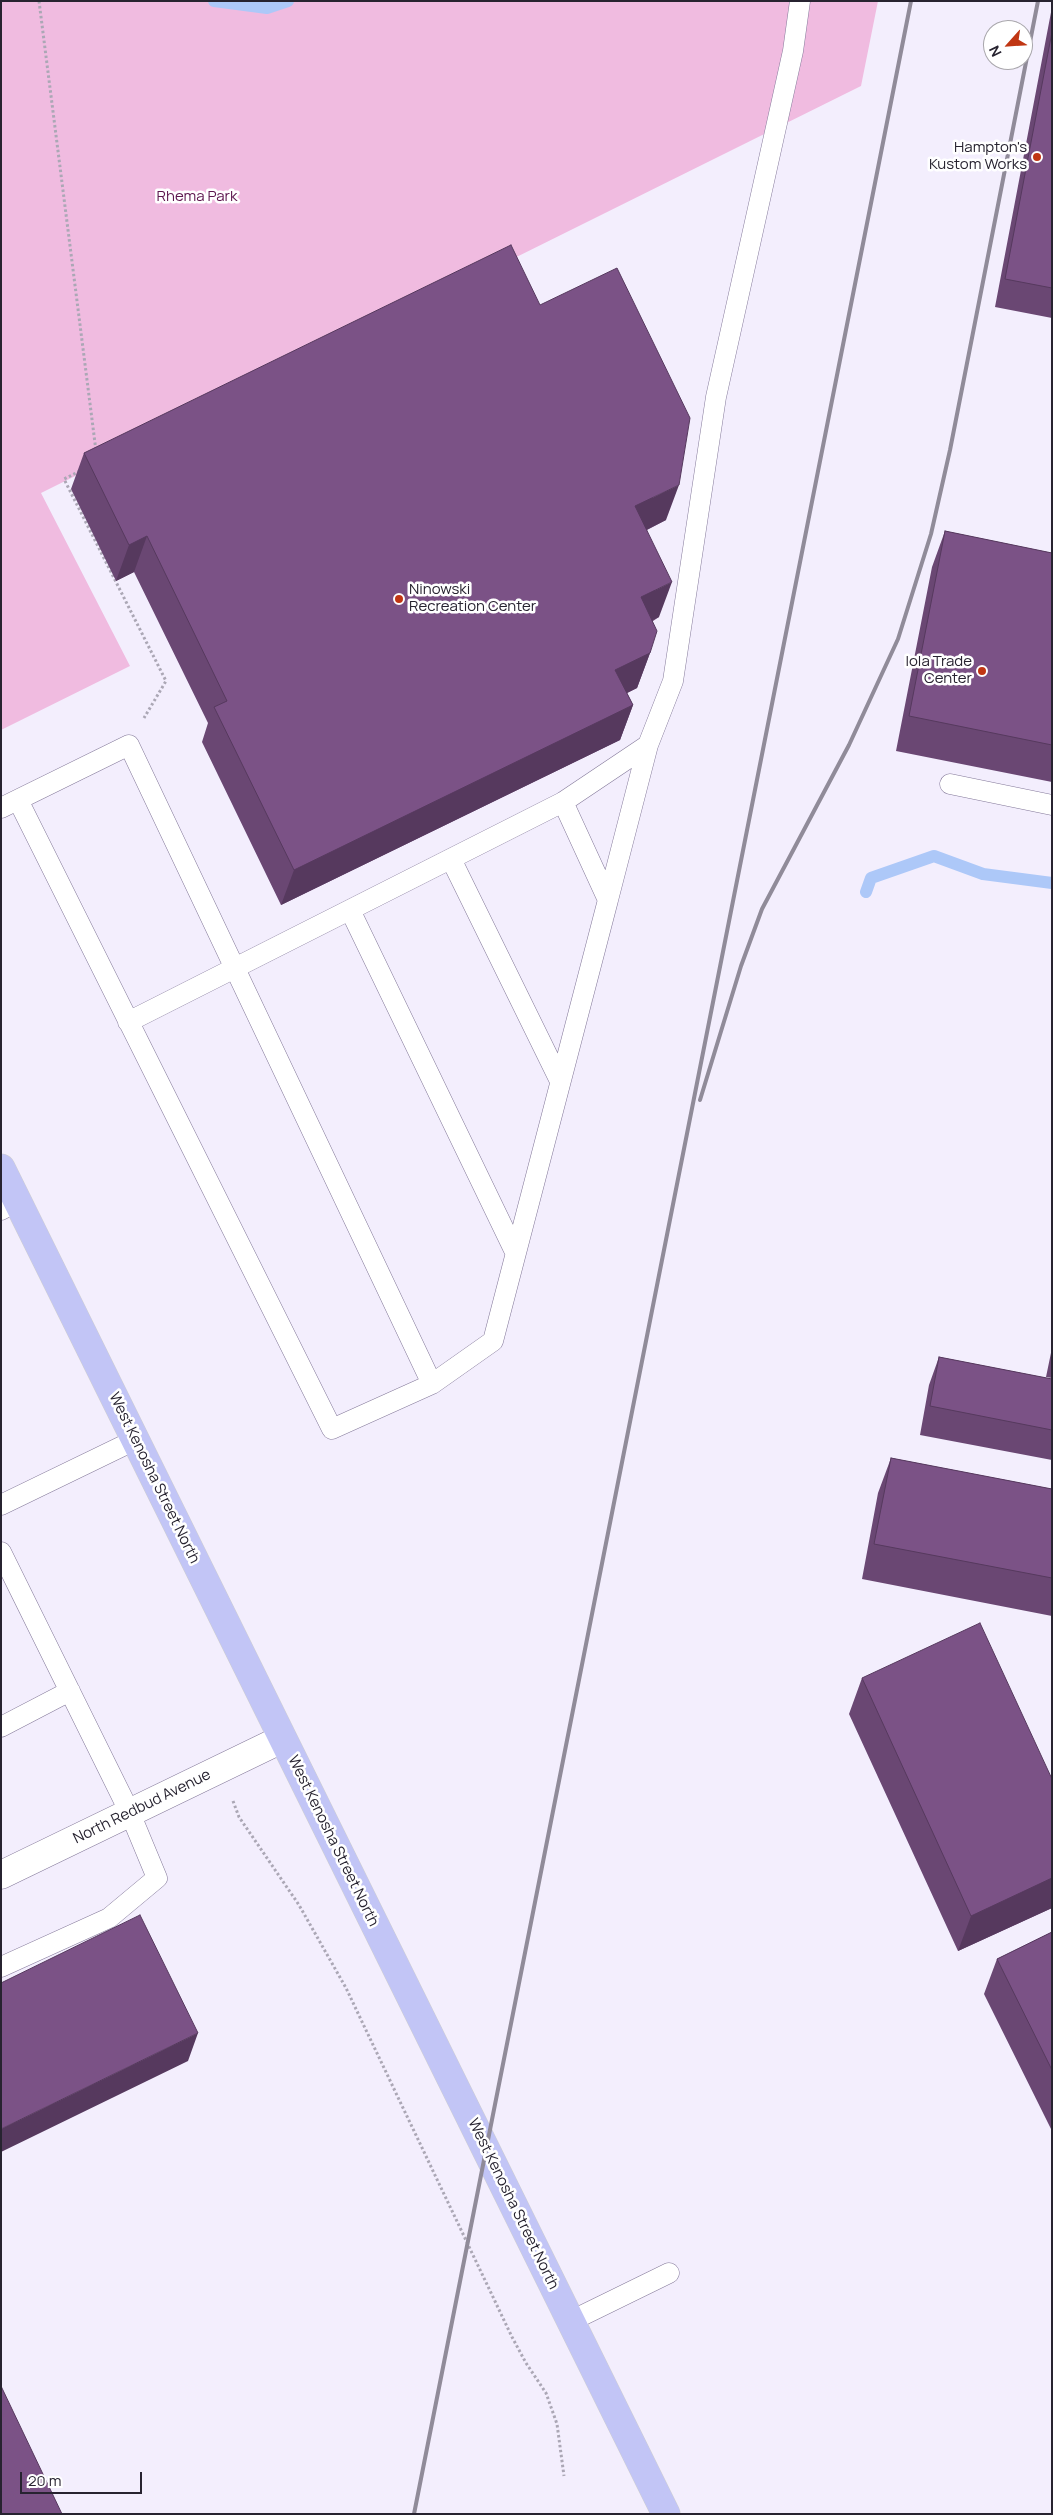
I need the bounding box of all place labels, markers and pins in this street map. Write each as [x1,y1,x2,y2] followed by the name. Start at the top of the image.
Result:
[929,139,1027,174] place label: Hampton's Kustom Works
[1031,151,1043,163] marker: Hampton's Kustom Works
[409,581,536,616] place label: Ninowski Recreation Center
[393,593,405,605] marker: Ninowski Recreation Center
[905,653,972,688] place label: Iola Trade Center
[976,665,988,677] marker: Iola Trade Center

